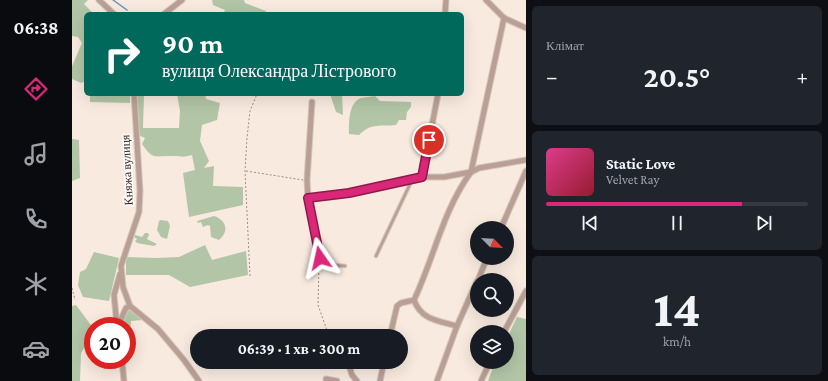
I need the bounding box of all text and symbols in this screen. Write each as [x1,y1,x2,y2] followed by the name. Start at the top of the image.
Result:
[13,18,59,38] text: 06:38
[96,28,148,80] icon: right
[162,28,223,59] text: 90 m
[546,38,584,53] text: Клімат
[644,60,710,93] text: 20.5°
[162,61,396,81] text: вулиця Олександра Лістрового
[546,64,558,89] text: −
[796,64,808,89] text: +
[22,75,50,103] icon: directions
[412,123,446,157] pin
[418,129,440,151] icon: arrive
[118,134,136,206] street label: Княжа вулиця
[22,140,50,168] icon: music
[606,156,675,172] text: Static Love
[606,172,659,187] text: Velvet Ray
[22,205,50,233] icon: phone
[579,212,601,234] icon: previous
[666,212,688,234] icon: pause
[753,212,775,234] icon: next
[470,221,514,265] north arrow
[470,221,514,369] map controls
[299,237,341,279] position arrow
[22,270,50,298] icon: climate
[470,273,514,317] button: search
[653,279,701,337] text: 14
[84,317,136,369] speed limit sign: 20
[470,325,514,369] button: layers
[663,334,691,349] text: km/h
[22,335,50,363] icon: car
[238,341,360,357] text: 06:39 · 1 хв · 300 m

